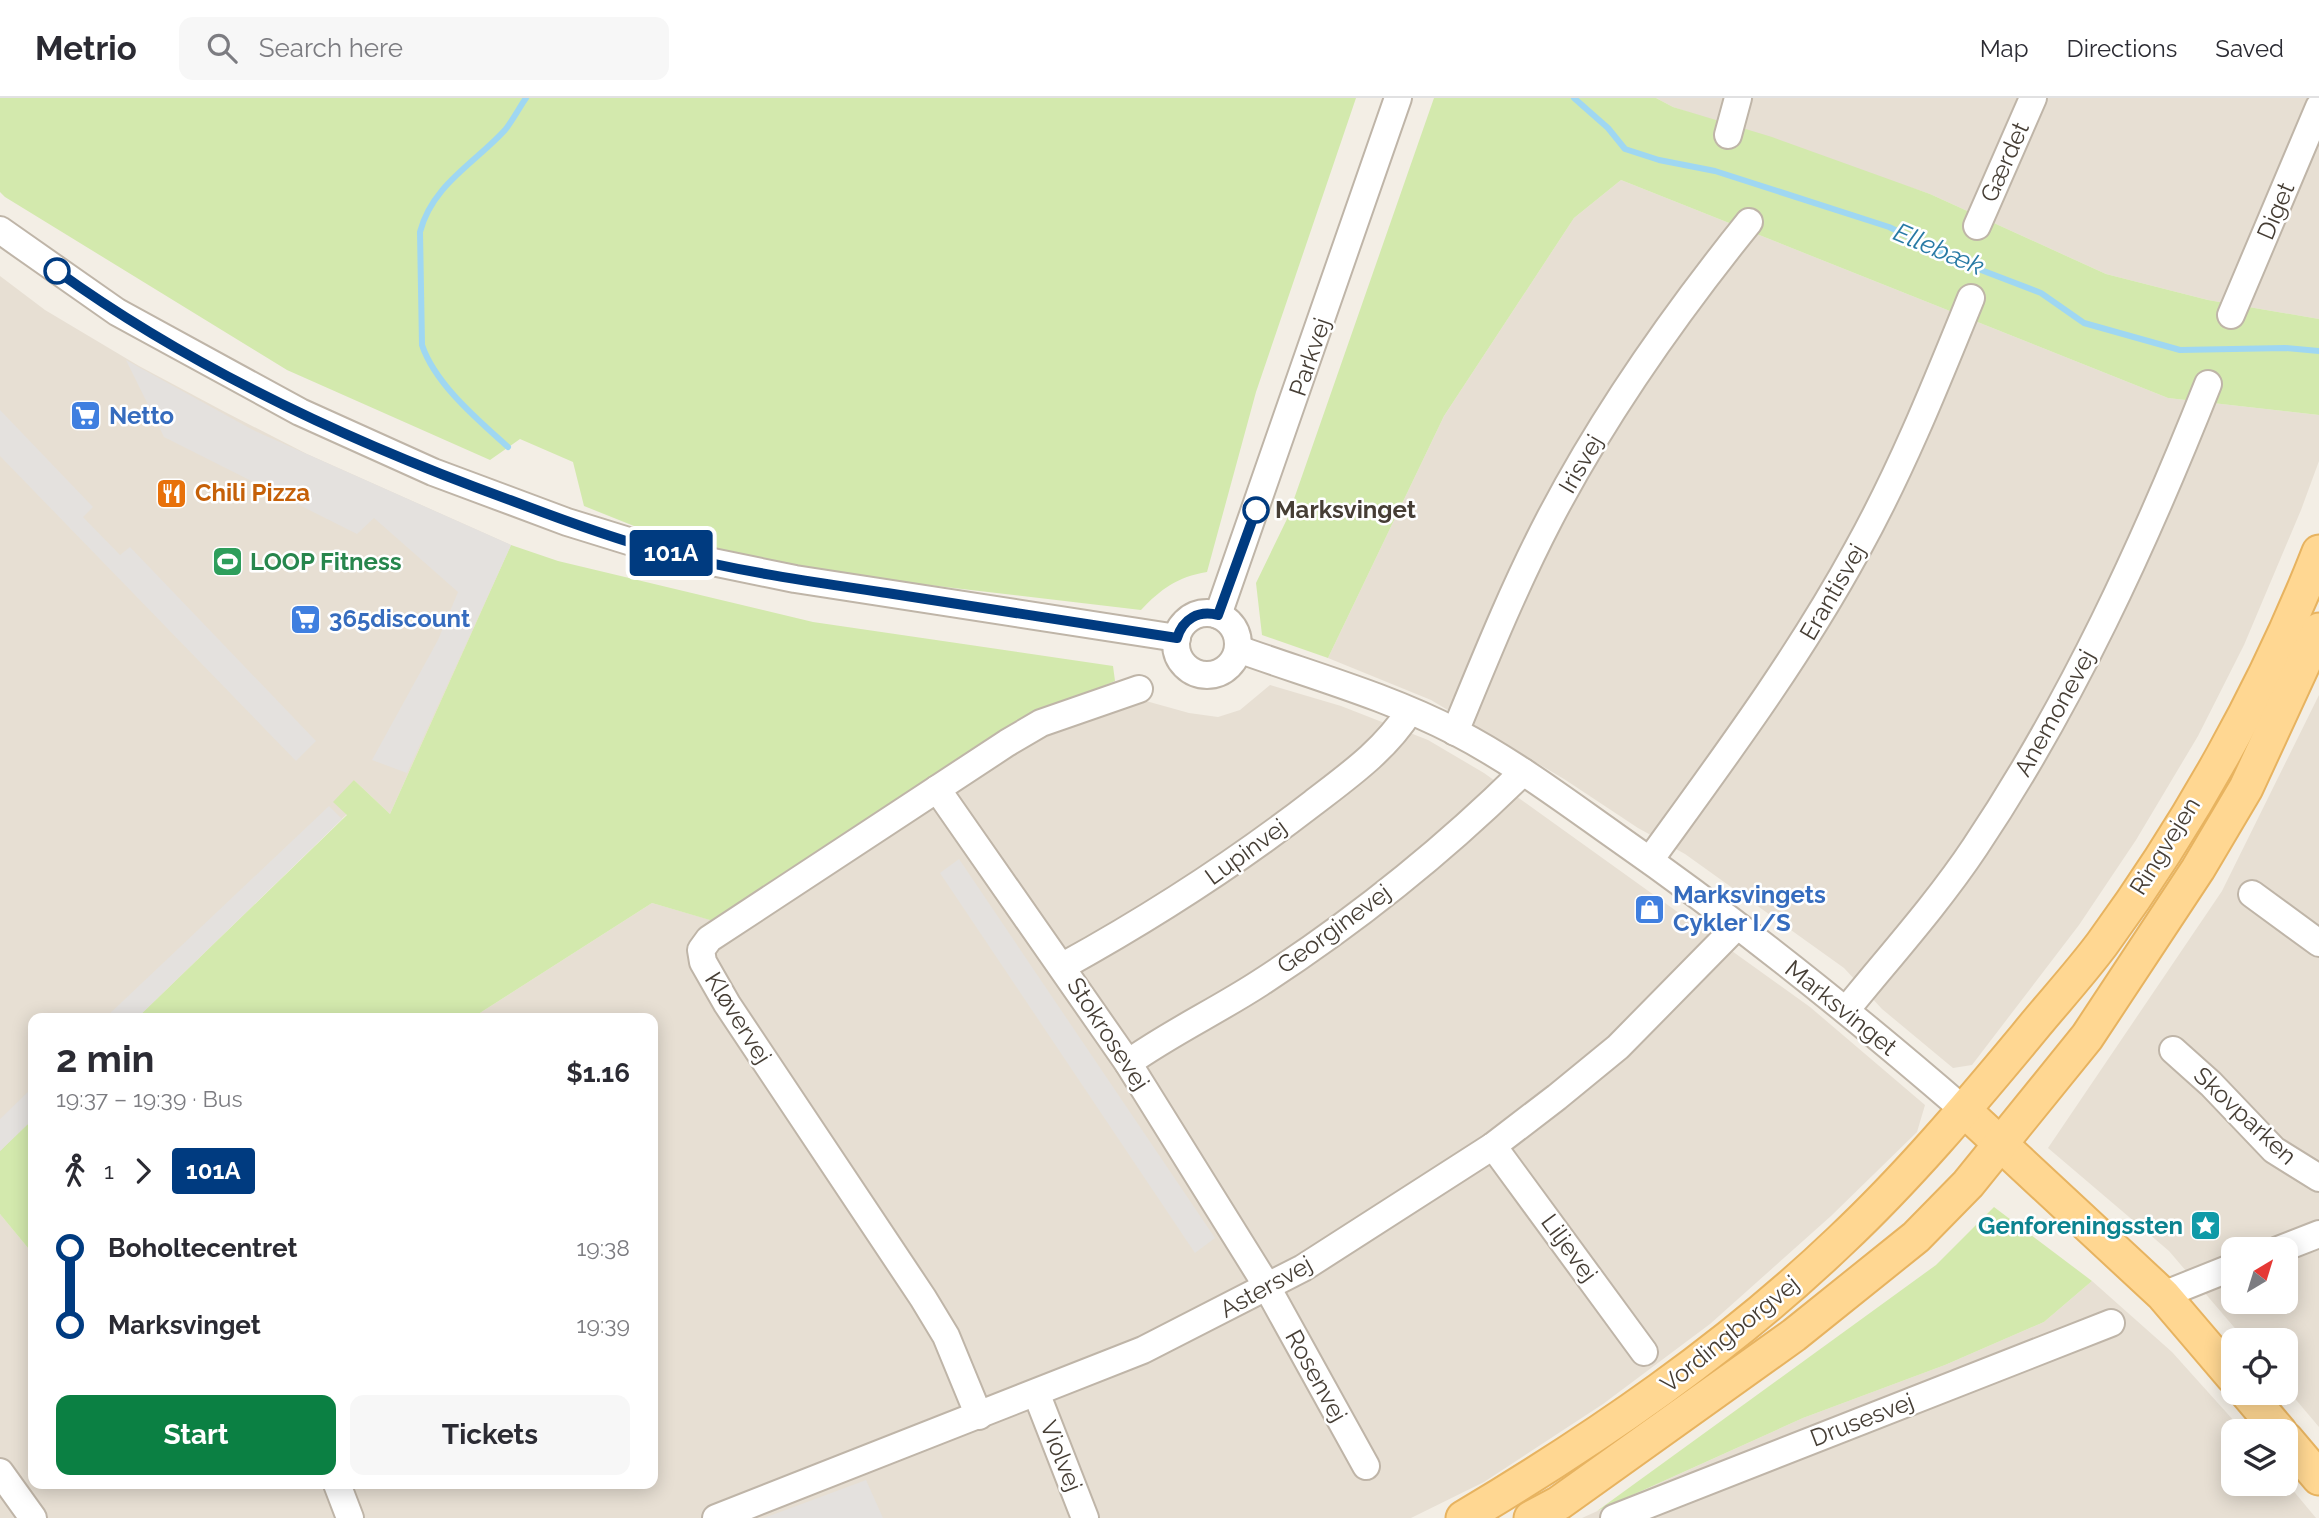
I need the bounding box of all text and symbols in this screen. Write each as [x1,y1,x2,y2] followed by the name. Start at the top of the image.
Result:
[179,17,669,80] search box
[35,29,137,68] text: Metrio
[203,29,241,67] icon: search
[259,33,403,63] text: Search here
[1980,34,2029,63] text: Map
[2067,34,2177,63] text: Directions
[2215,34,2284,63] text: Saved
[1974,117,2035,206] street label: Gærdet
[2251,178,2300,244] street label: Diget
[1889,217,1989,281] water label: Ellebæk
[44,258,70,284] unlabelled marker
[1283,314,1336,400] street label: Parkvej
[69,399,103,433] supermarket icon: Netto
[109,401,174,430] place label: Netto
[1552,429,1609,498] street label: Irisvej
[155,476,189,510] restaurant icon: Chili Pizza
[195,478,310,507] place label: Chili Pizza
[1275,495,1416,524] place label: Marksvinget
[1243,497,1269,523] marker: Marksvinget
[622,530,720,576] line badge: 101A
[644,538,698,567] text: 101A
[1793,538,1872,645] street label: Erantisvej
[210,545,244,579] sports icon: LOOP Fitness
[250,547,402,576] place label: LOOP Fitness
[289,602,323,636] supermarket icon: 365discount
[329,604,470,633] place label: 365discount
[2008,644,2101,781] street label: Anemonevej
[2123,792,2206,900] street label: Ringvejen
[1199,812,1292,891] street label: Lupinvej
[1271,878,1396,980] street label: Georginevej
[1673,880,1826,937] place label: Marksvingets Cykler I/S
[1633,892,1667,926] shop icon: Marksvingets Cykler I/S
[1780,954,1903,1061] street label: Marksvinget
[699,967,778,1069] street label: Kløvervej
[1061,972,1156,1096] street label: Stokrosevej
[56,1036,155,1081] text: 2 min
[566,1058,630,1088] text: $1.16
[2188,1061,2303,1170] street label: Skovparken
[56,1085,243,1112] text: 19:37 – 19:39 · Bus
[56,1152,94,1190] icon: walk
[124,1152,162,1190] icon: forward
[186,1156,241,1185] text: 101A
[104,1157,114,1184] text: 1
[1535,1208,1604,1287] street label: Liljevej
[2189,1209,2223,1243] place icon: Genforeningssten
[1978,1211,2183,1240] place label: Genforeningssten
[108,1233,297,1263] text: Boholtecentret
[576,1234,630,1261] text: 19:38
[2221,1237,2298,1314] north arrow
[2221,1237,2298,1496] map controls
[1214,1249,1317,1324] street label: Astersvej
[1655,1269,1805,1398] street label: Vordingborgvej
[108,1310,261,1340] text: Marksvinget
[577,1311,630,1338] text: 19:39
[1279,1325,1354,1427] street label: Rosenvej
[2221,1328,2298,1405] button: locate
[1806,1387,1918,1453] street label: Drusesvej
[56,1395,336,1475] button: Start
[350,1395,630,1475] button: Tickets
[1034,1416,1089,1495] street label: Violvej
[2221,1419,2298,1496] button: layers

